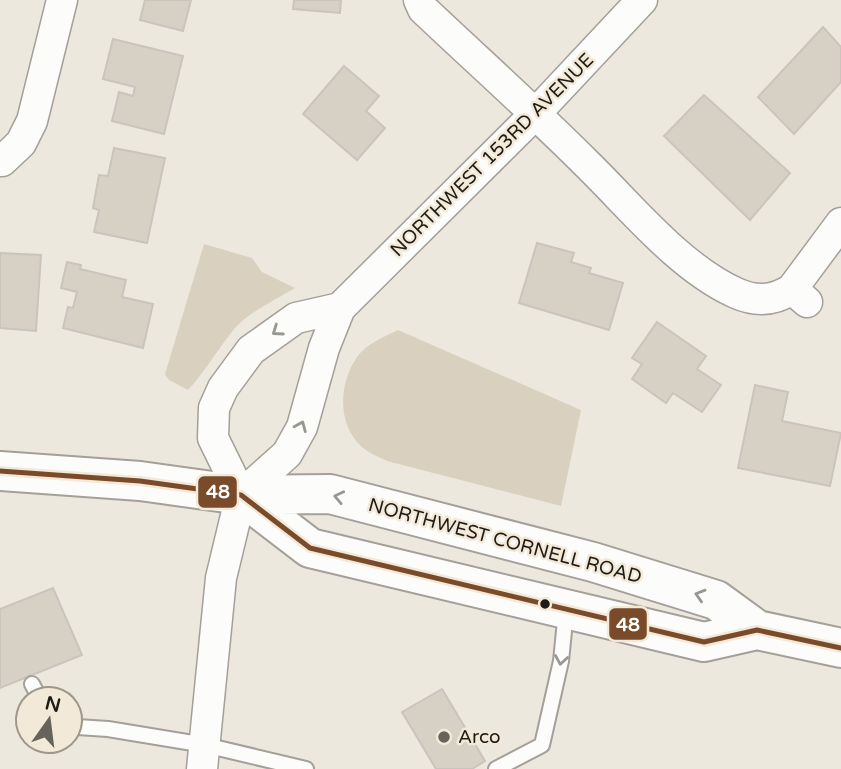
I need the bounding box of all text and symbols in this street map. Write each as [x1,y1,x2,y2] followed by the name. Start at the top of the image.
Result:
[386,49,598,261] street label: NORTHWEST 153RD AVENUE
[272,323,285,335] one-way arrow
[292,421,306,433] one-way arrow
[197,475,238,509] line badge: 48
[206,481,230,503] text: 48
[333,490,345,505] one-way arrow
[366,494,644,588] street label: NORTHWEST CORNELL ROAD
[694,588,706,603] one-way arrow
[538,597,552,611] unlabelled marker
[608,607,648,641] line badge: 48
[616,614,640,636] text: 48
[554,655,569,666] one-way arrow
[14,685,84,755] north arrow
[43,692,63,717] text: N
[458,726,501,748] place label: Arco
[436,729,452,745] marker: Arco

